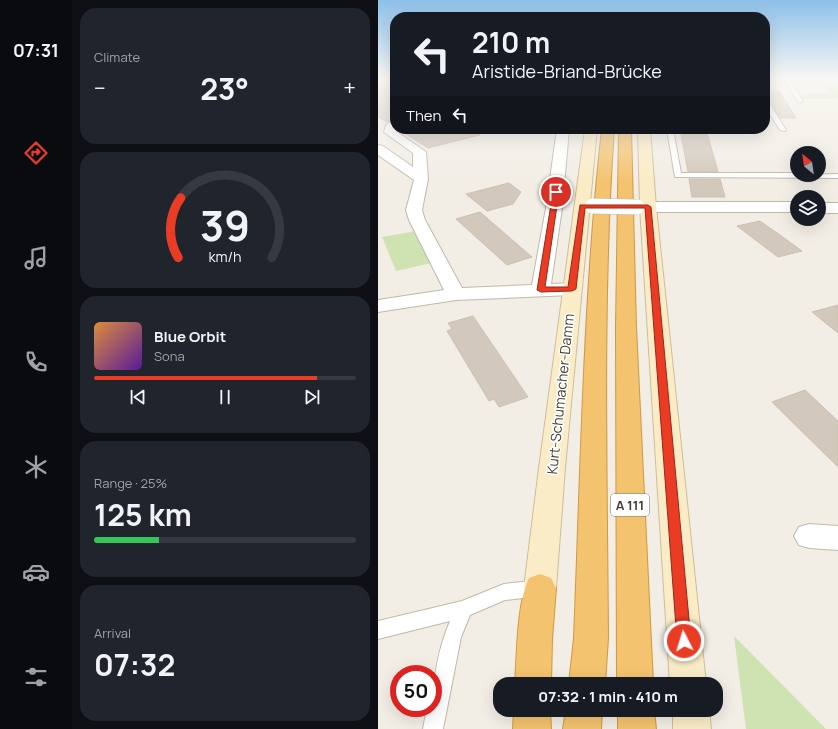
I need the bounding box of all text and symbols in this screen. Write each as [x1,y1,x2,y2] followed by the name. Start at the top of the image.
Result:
[472,23,550,61] text: 210 m
[406,28,458,80] icon: left
[13,38,59,62] text: 07:31
[94,48,140,66] text: Climate
[472,59,662,83] text: Aristide-Briand-Brücke
[200,68,249,109] text: 23°
[94,73,106,103] text: −
[343,73,356,103] text: +
[449,104,471,126] icon: left
[406,105,441,126] text: Then
[22,139,50,167] icon: directions
[790,146,826,182] north arrow
[790,146,826,226] map controls
[539,175,573,209] pin
[545,181,567,203] icon: arrive
[790,190,826,226] button: layers
[200,197,250,253] text: 39
[22,244,50,272] icon: music
[208,247,242,266] text: km/h
[542,313,578,475] street label: Kurt-Schumacher-Damm
[154,326,226,347] text: Blue Orbit
[154,347,185,365] text: Sona
[22,348,50,376] icon: phone
[127,386,149,408] icon: previous
[214,386,236,408] icon: pause
[301,386,323,408] icon: next
[22,453,50,481] icon: climate
[94,474,167,492] text: Range · 25%
[94,494,192,535] text: 125 km
[611,494,649,516] road number: A 111
[22,558,50,586] icon: car
[663,620,705,662] position arrow
[94,624,131,642] text: Arrival
[94,644,175,685] text: 07:32
[22,663,50,691] icon: filters
[390,665,442,717] speed limit sign: 50
[538,686,678,707] text: 07:32 · 1 min · 410 m

